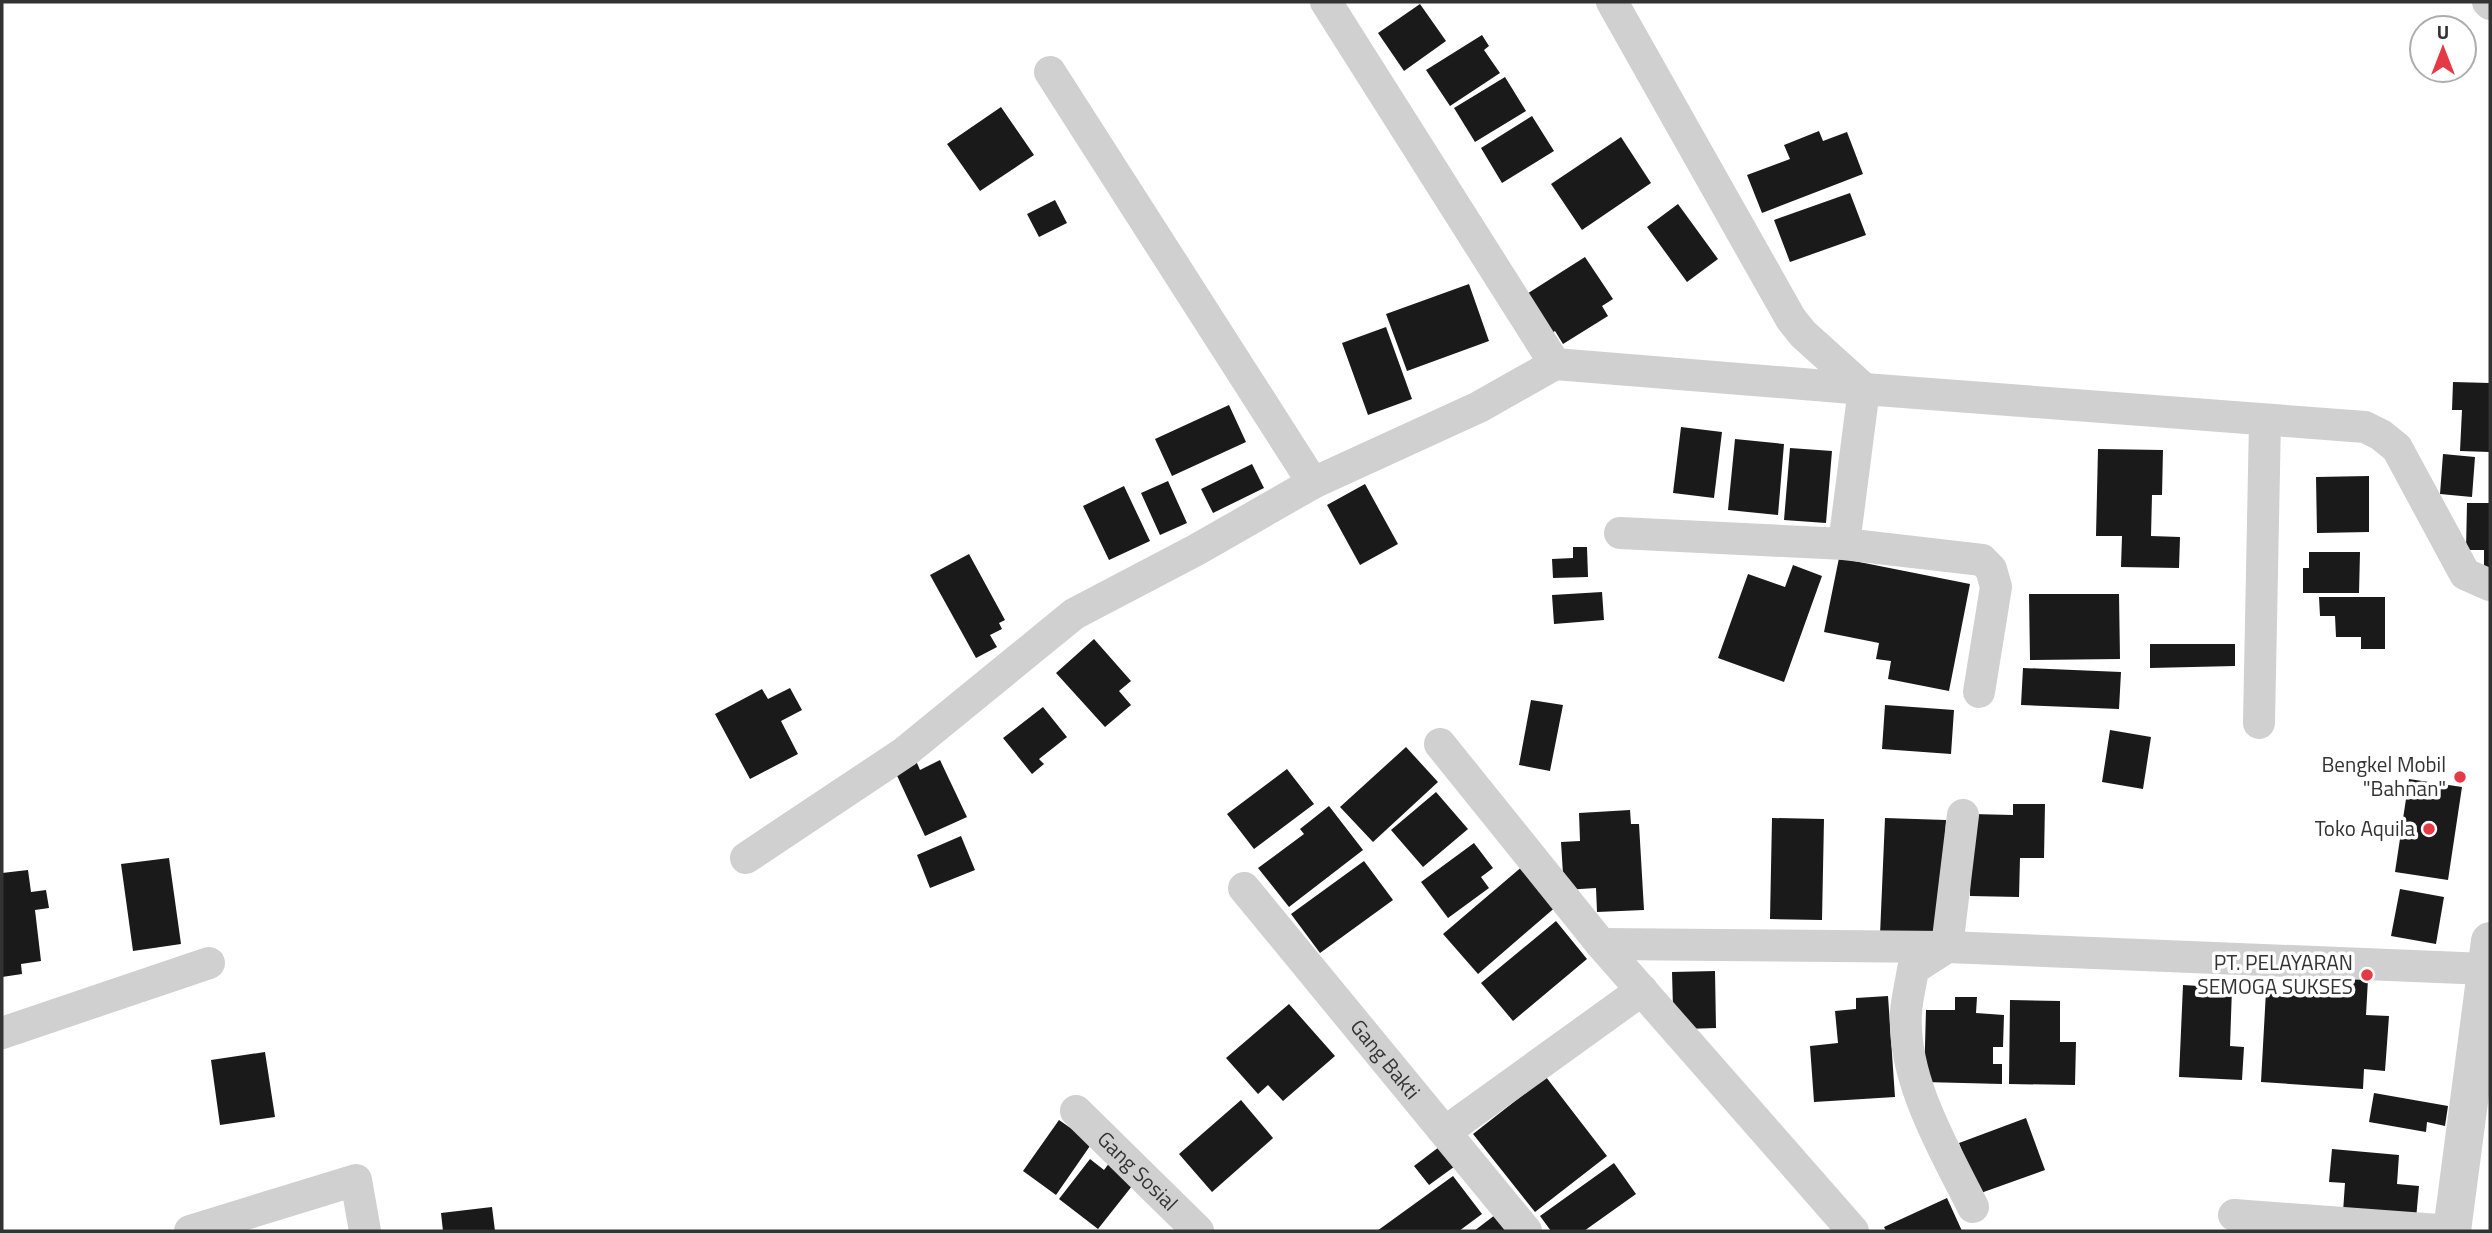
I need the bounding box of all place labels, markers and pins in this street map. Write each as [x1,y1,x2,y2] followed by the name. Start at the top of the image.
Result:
[2321,748,2446,804] place label: Bengkel Mobil "Bahnan"
[2452,769,2468,785] marker: Bengkel Mobil "Bahnan"
[2315,812,2415,844] place label: Toko Aquila
[2421,821,2437,837] marker: Toko Aquila
[2197,946,2353,1002] place label: PT. PELAYARAN SEMOGA SUKSES
[2359,967,2375,983] marker: PT. PELAYARAN SEMOGA SUKSES

